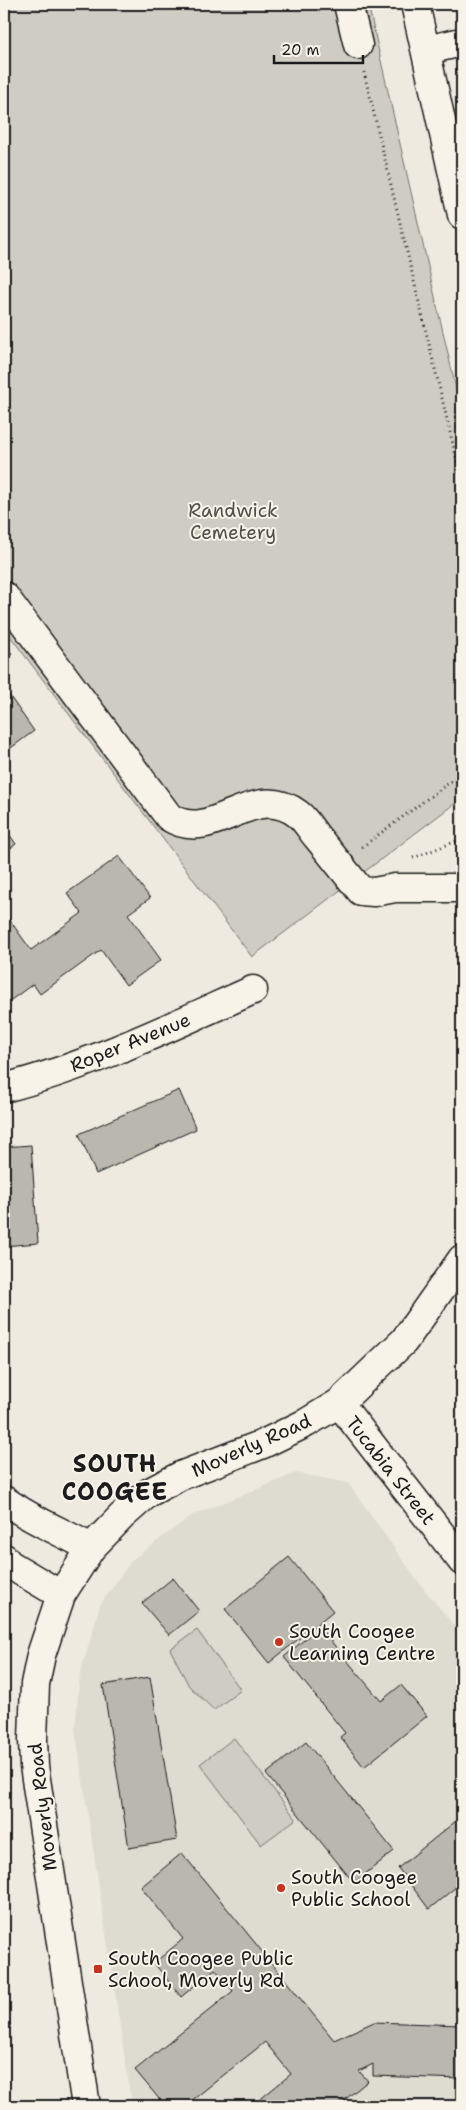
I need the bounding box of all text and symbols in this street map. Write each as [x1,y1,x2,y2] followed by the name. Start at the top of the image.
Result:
[274,32,362,64] scale bar
[281,40,320,60] text: 20 m
[188,498,278,545] park label: Randwick Cemetery
[66,1007,194,1078] street label: Roper Avenue
[187,1408,315,1483] street label: Moverly Road
[340,1411,441,1530] street label: Tucabia Street
[62,1448,168,1508] district label: SOUTH COOGEE
[289,1619,436,1666] place label: South Coogee Learning Centre
[273,1636,285,1648] marker: South Coogee Learning Centre
[22,1742,63,1872] street label: Moverly Road
[291,1865,417,1912] place label: South Coogee Public School
[275,1882,287,1894] marker: South Coogee Public School
[108,1946,294,1993] place label: South Coogee Public School, Moverly Rd
[92,1963,104,1975] marker: South Coogee Public School, Moverly Rd

